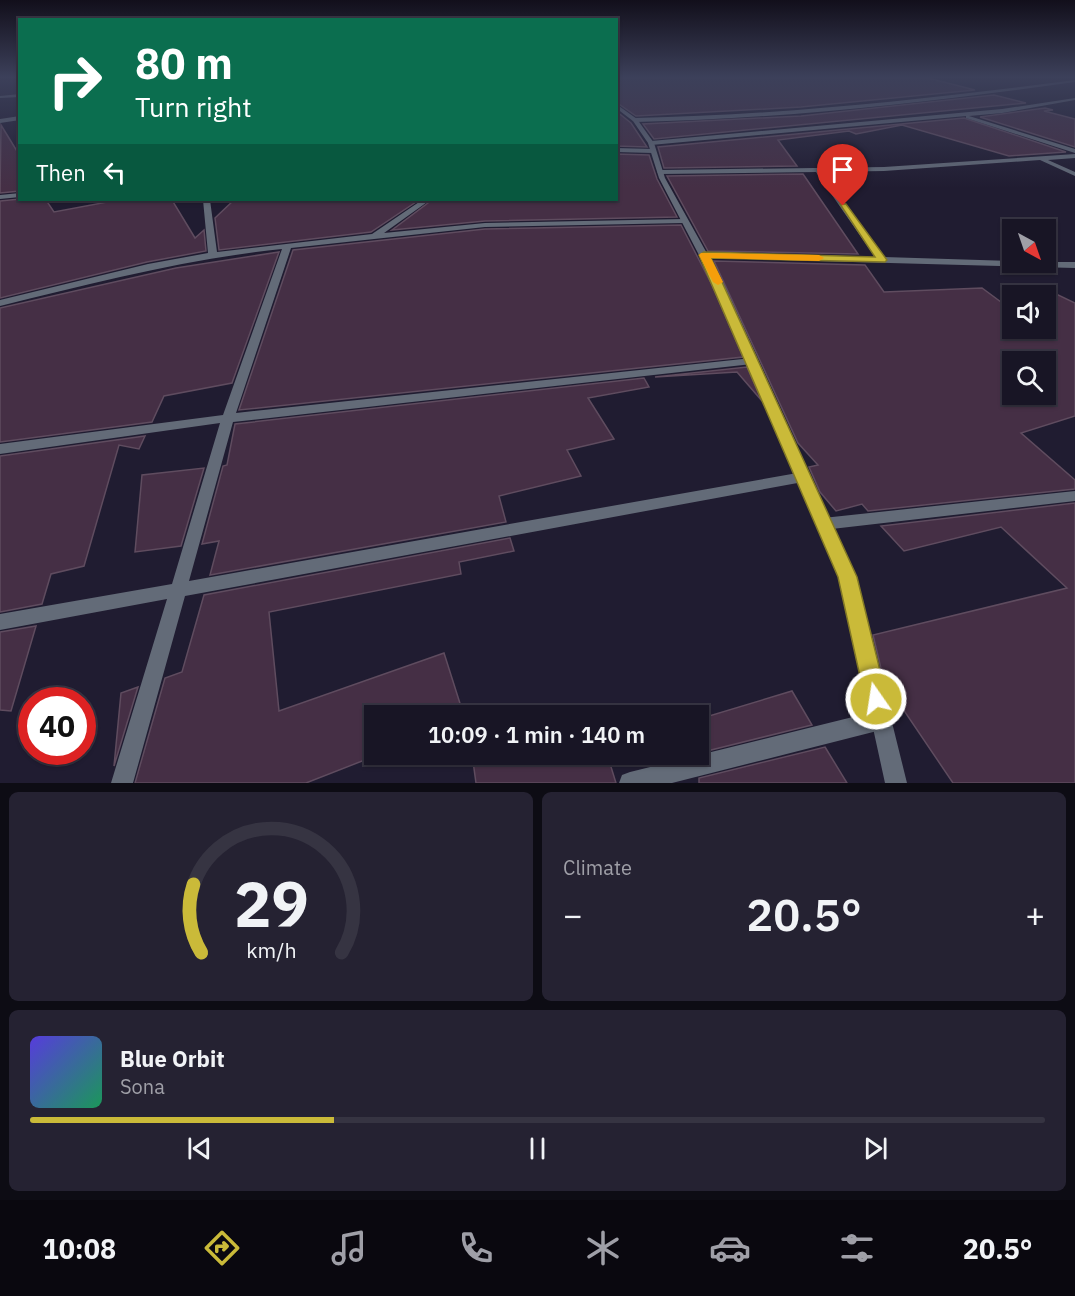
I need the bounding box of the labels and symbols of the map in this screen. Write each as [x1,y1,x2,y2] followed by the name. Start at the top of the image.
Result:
[817,144,868,206] pin
[1002,219,1056,273] north arrow
[844,667,908,731] position arrow
[18,687,96,765] speed limit sign: 40

